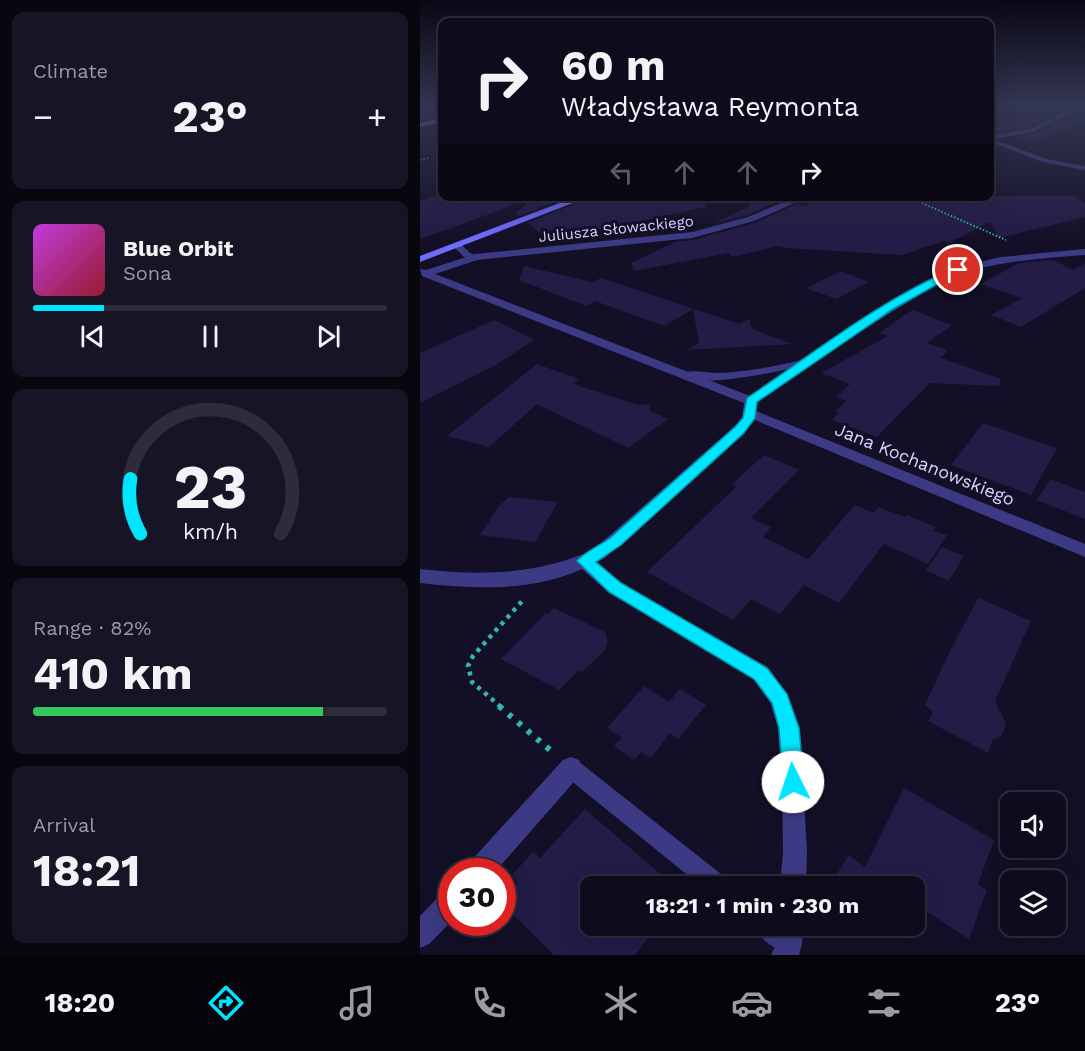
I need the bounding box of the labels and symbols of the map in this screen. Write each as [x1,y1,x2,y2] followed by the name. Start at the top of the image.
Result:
[537,212,695,246] street label: Juliusza Słowackiego
[932,244,983,295] pin
[832,418,1018,510] street label: Jana Kochanowskiego
[761,750,825,814] position arrow
[438,858,516,936] speed limit sign: 30

